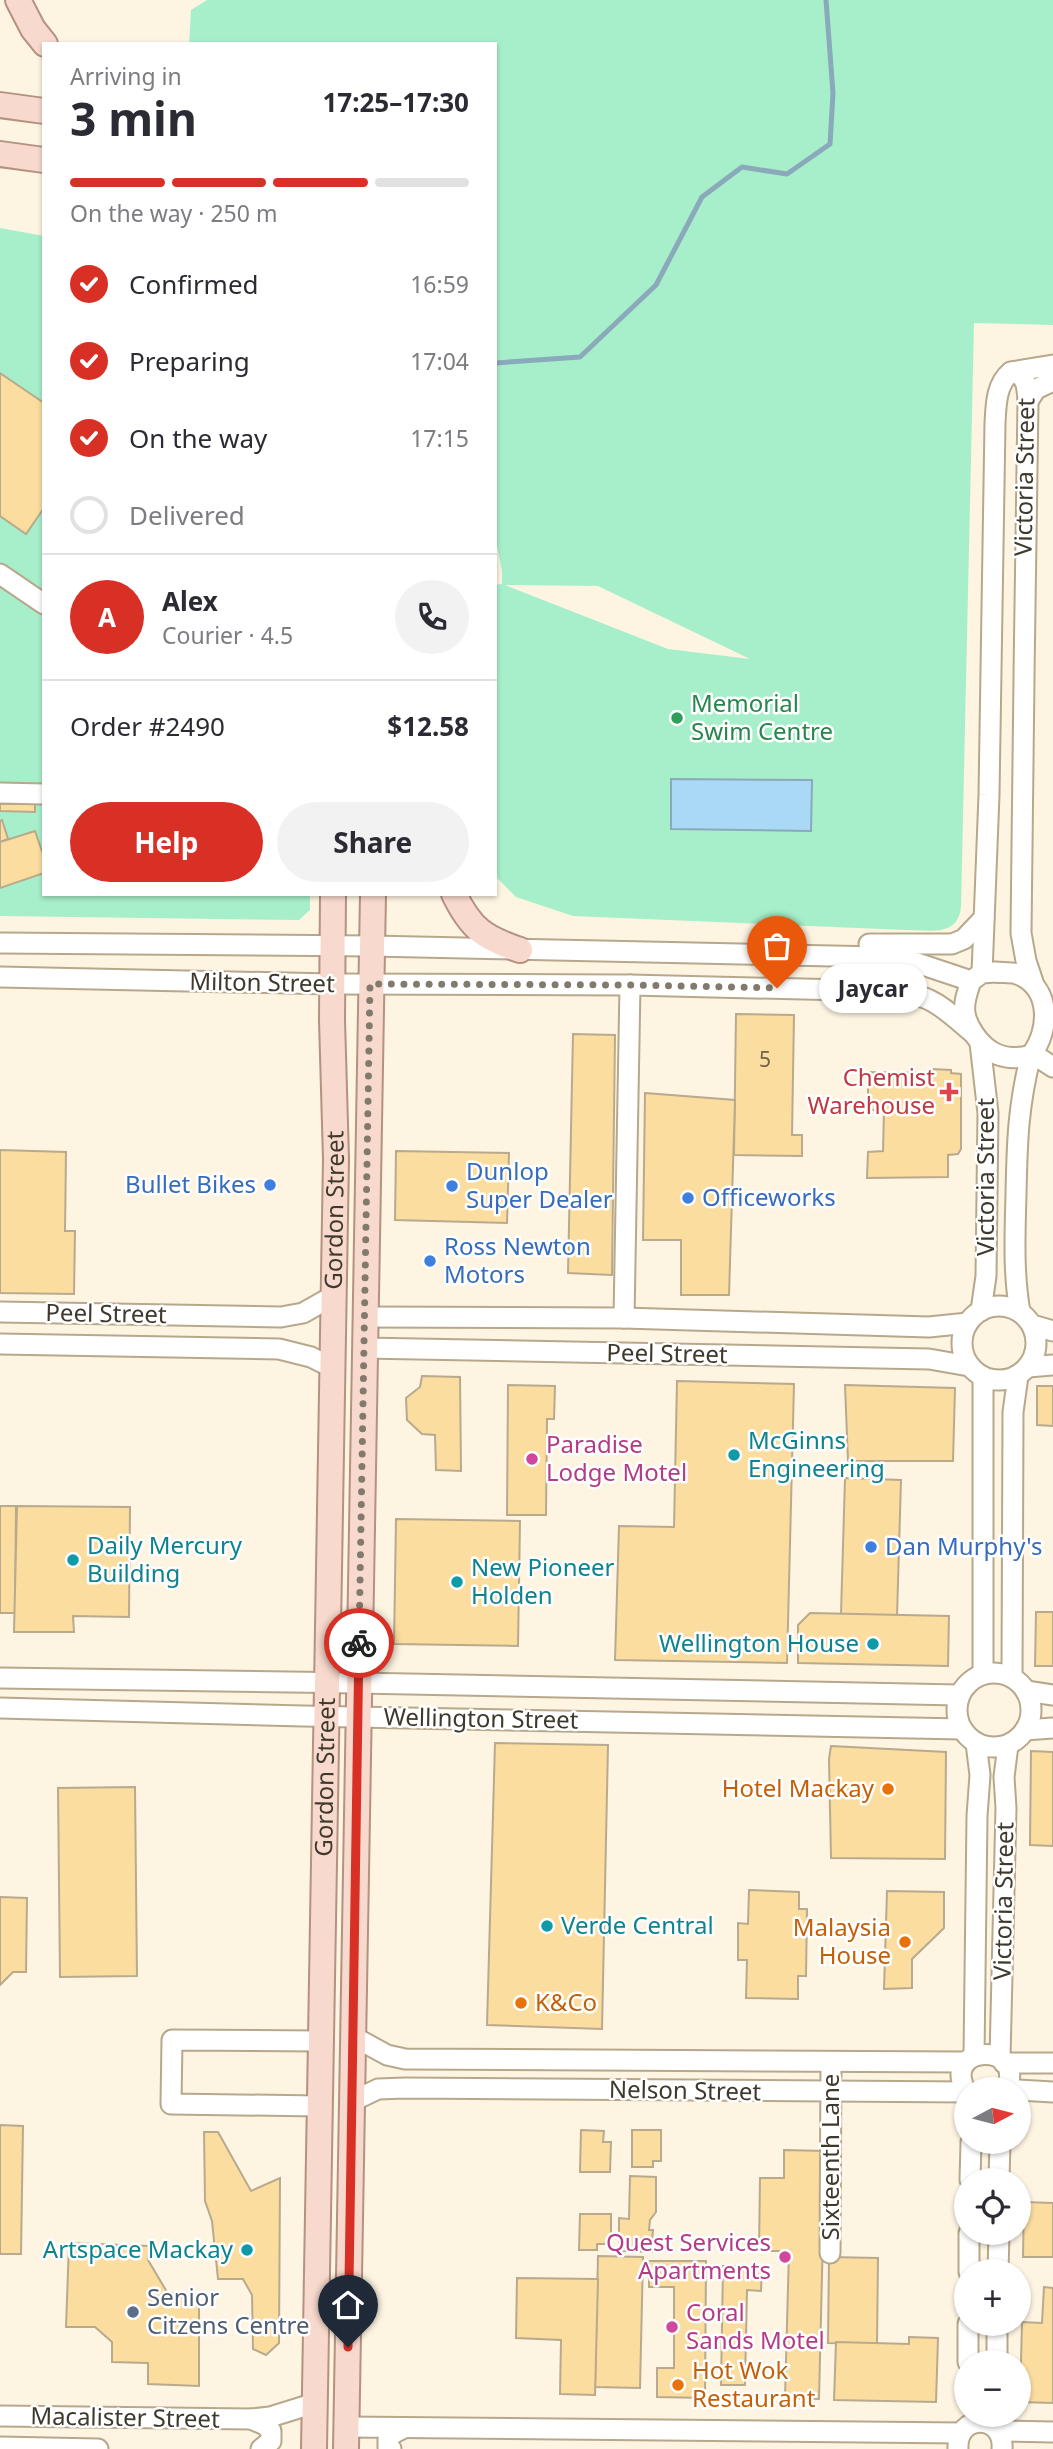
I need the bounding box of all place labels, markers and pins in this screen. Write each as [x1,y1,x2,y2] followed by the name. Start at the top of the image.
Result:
[691,686,833,747] place label: Memorial Swim Centre
[669,710,685,726] marker: Memorial Swim Centre
[747,916,807,988] pin
[819,964,928,1012] callout: Jaycar
[808,1060,935,1121] place label: Chemist Warehouse
[941,1084,957,1100] marker: Chemist Warehouse
[466,1154,613,1215] place label: Dunlop Super Dealer
[125,1167,256,1200] place label: Bullet Bikes
[262,1177,278,1193] marker: Bullet Bikes
[444,1178,460,1194] marker: Dunlop Super Dealer
[702,1180,836,1213] place label: Officeworks
[680,1190,696,1206] marker: Officeworks
[444,1229,591,1290] place label: Ross Newton Motors
[422,1253,438,1269] marker: Ross Newton Motors
[748,1423,885,1484] place label: McGinns Engineering
[546,1427,687,1488] place label: Paradise Lodge Motel
[726,1447,742,1463] marker: McGinns Engineering
[524,1451,540,1467] marker: Paradise Lodge Motel
[87,1528,243,1589] place label: Daily Mercury Building
[885,1529,1043,1562] place label: Dan Murphy's
[863,1539,879,1555] marker: Dan Murphy's
[471,1550,615,1611] place label: New Pioneer Holden
[65,1552,81,1568] marker: Daily Mercury Building
[449,1574,465,1590] marker: New Pioneer Holden
[659,1626,859,1659] place label: Wellington House
[865,1636,881,1652] marker: Wellington House
[722,1771,875,1804] place label: Hotel Mackay
[880,1781,896,1797] marker: Hotel Mackay
[561,1908,714,1941] place label: Verde Central
[793,1910,891,1971] place label: Malaysia House
[539,1918,555,1934] marker: Verde Central
[897,1934,913,1950] marker: Malaysia House
[535,1985,597,2018] place label: K&Co
[513,1995,529,2011] marker: K&Co
[606,2225,771,2286] place label: Quest Services Apartments
[43,2232,234,2265] place label: Artspace Mackay
[239,2242,255,2258] marker: Artspace Mackay
[777,2249,793,2265] marker: Quest Services Apartments
[318,2275,378,2347] pin
[147,2280,310,2341] place label: Senior Citzens Centre
[686,2295,825,2356] place label: Coral Sands Motel
[125,2304,141,2320] marker: Senior Citzens Centre
[664,2319,680,2335] marker: Coral Sands Motel
[692,2353,816,2414] place label: Hot Wok Restaurant
[670,2377,686,2393] marker: Hot Wok Restaurant

